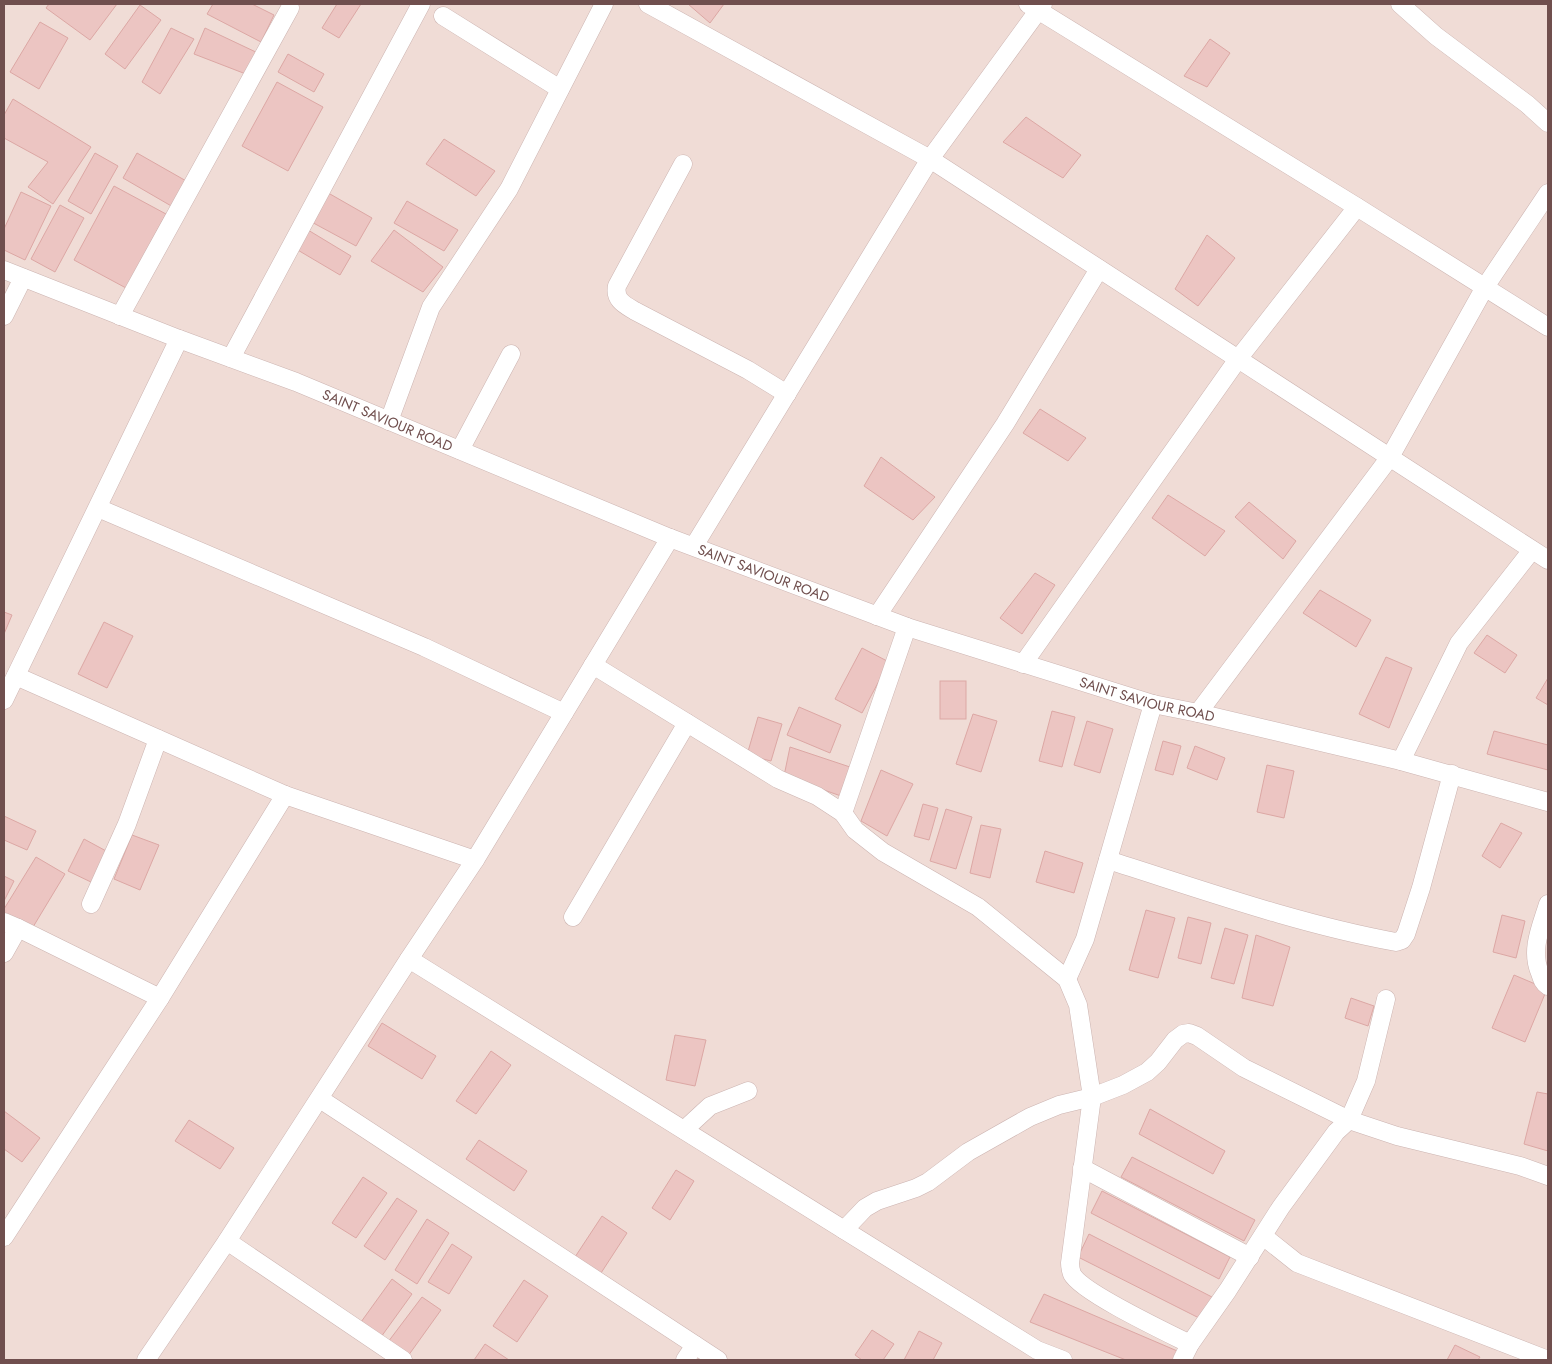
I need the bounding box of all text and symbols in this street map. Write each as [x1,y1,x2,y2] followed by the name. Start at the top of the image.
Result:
[319,384,456,456] street label: SAINT SAVIOUR ROAD
[695,539,832,607] street label: SAINT SAVIOUR ROAD
[1077,672,1217,727] street label: SAINT SAVIOUR ROAD

